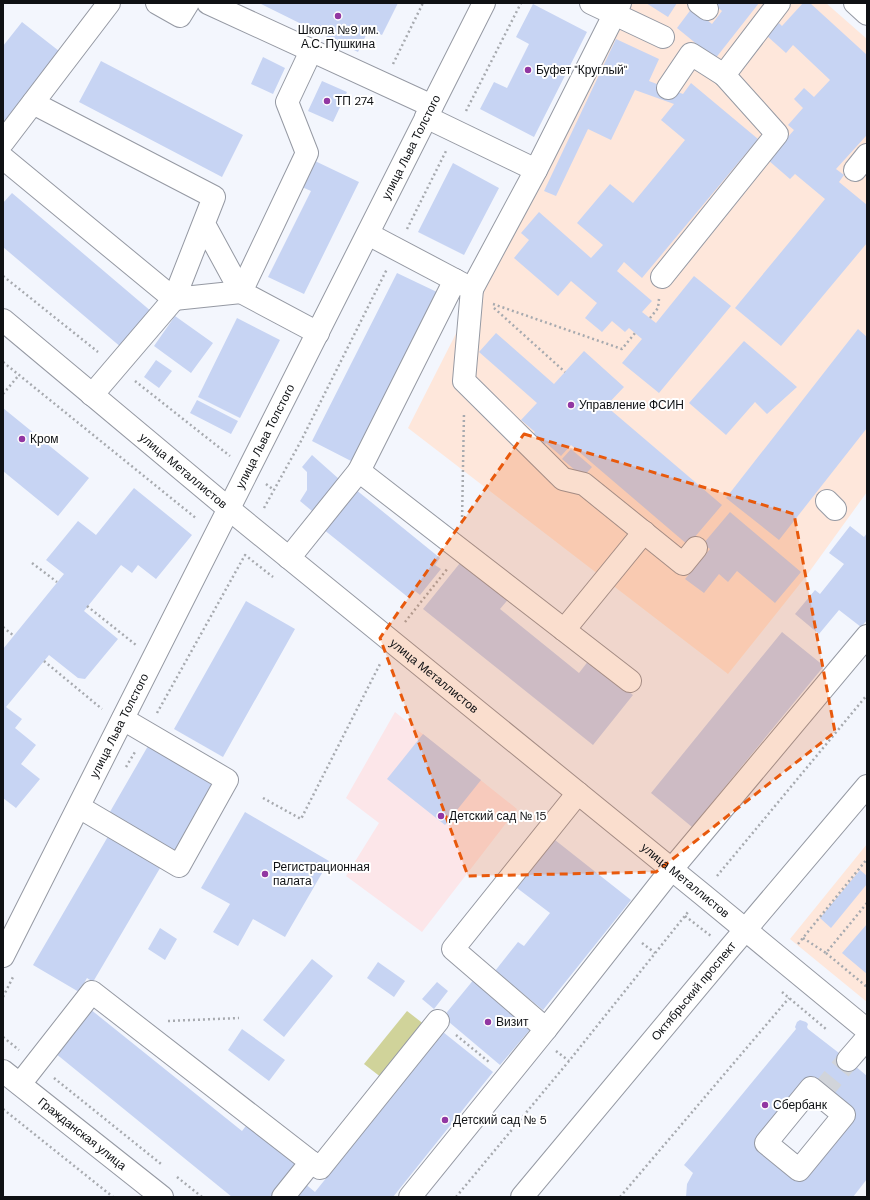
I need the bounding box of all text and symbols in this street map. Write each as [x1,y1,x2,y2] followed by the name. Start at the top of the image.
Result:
[333,11,343,21] marker: Школа №9 им. А.С. Пушкина
[298,22,378,52] place label: Школа №9 им. А.С. Пушкина
[536,62,628,78] place label: Буфет "Круглый"
[523,65,533,75] marker: Буфет "Круглый"
[378,92,444,202] street label: улица Льва Толстого
[335,93,374,109] place label: ТП 274
[322,96,332,106] marker: ТП 274
[232,381,298,491] street label: улица Льва Толстого
[579,397,684,413] place label: Управление ФСИН
[566,400,576,410] marker: Управление ФСИН
[136,429,231,512] street label: улица Металлистов
[30,431,59,447] place label: Кром
[17,434,27,444] marker: Кром
[386,635,482,717] street label: улица Металлистов
[86,670,152,781] street label: улица Льва Толстого
[449,808,547,824] place label: Детский сад № 15
[436,811,446,821] marker: Детский сад № 15
[638,840,733,921] street label: улица Металлистов
[273,859,370,889] place label: Регистрационная палата
[260,869,270,879] marker: Регистрационная палата
[648,938,740,1044] street label: Октябрьский проспект
[496,1014,529,1030] place label: Визит
[483,1017,493,1027] marker: Визит
[35,1094,130,1174] street label: Гражданская улица
[773,1097,828,1113] place label: Сбербанк
[760,1100,770,1110] marker: Сбербанк
[453,1112,547,1128] place label: Детский сад № 5
[440,1115,450,1125] marker: Детский сад № 5

